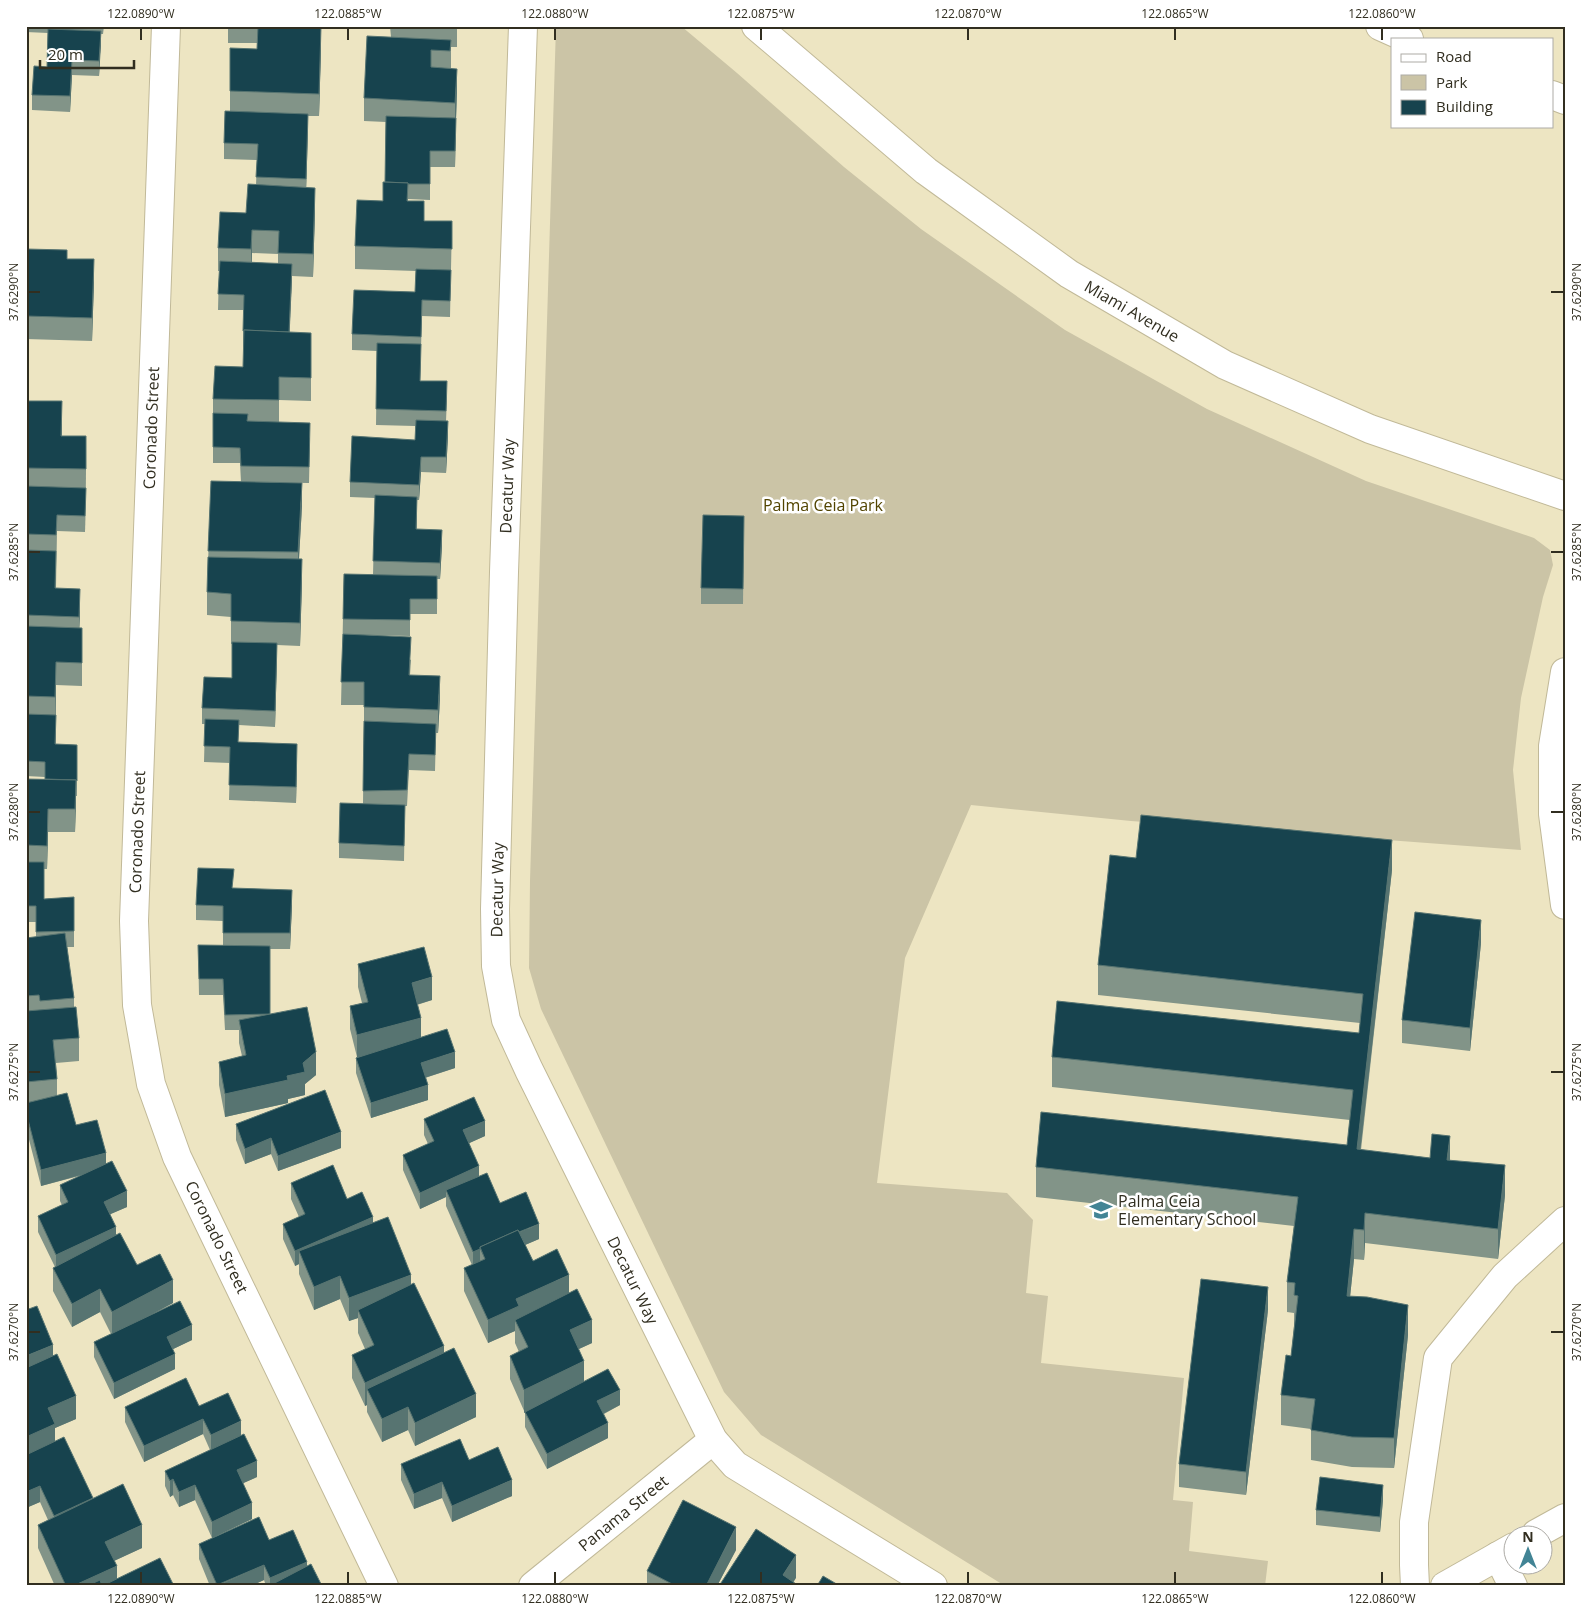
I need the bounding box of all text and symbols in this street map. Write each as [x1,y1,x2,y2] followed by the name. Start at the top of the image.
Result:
[107,5,175,22] text: 122.0890°W
[314,5,382,22] text: 122.0885°W
[521,5,589,22] text: 122.0880°W
[727,5,795,22] text: 122.0875°W
[934,5,1002,22] text: 122.0870°W
[1141,5,1209,22] text: 122.0865°W
[1348,5,1416,22] text: 122.0860°W
[40,38,134,70] scale bar
[1391,38,1554,128] legend
[48,44,83,64] text: 20 m
[1436,46,1472,66] text: Road
[1436,72,1467,92] text: Park
[1436,96,1493,116] text: Building
[5,263,22,321] text: 37.6290°N
[1568,263,1585,321] text: 37.6290°N
[1081,275,1183,347] street label: Miami Avenue
[138,366,164,490] street label: Coronado Street
[494,437,520,534] street label: Decatur Way
[763,494,884,516] park label: Palma Ceia Park
[5,523,22,581] text: 37.6285°N
[1568,523,1585,581] text: 37.6285°N
[124,770,150,894] street label: Coronado Street
[5,783,22,841] text: 37.6280°N
[1568,783,1585,841] text: 37.6280°N
[485,841,509,938] street label: Decatur Way
[5,1043,22,1101] text: 37.6275°N
[1568,1043,1585,1101] text: 37.6275°N
[180,1177,254,1297] street label: Coronado Street
[1118,1190,1256,1230] place label: Palma Ceia Elementary School
[1088,1197,1114,1223] school or university icon: Palma Ceia Elementary School
[602,1232,664,1328] street label: Decatur Way
[5,1303,22,1361] text: 37.6270°N
[1568,1303,1585,1361] text: 37.6270°N
[573,1470,673,1556] street label: Panama Street
[1504,1524,1554,1574] north arrow
[1522,1527,1534,1546] text: N
[107,1590,175,1607] text: 122.0890°W
[314,1590,382,1607] text: 122.0885°W
[521,1590,589,1607] text: 122.0880°W
[727,1590,795,1607] text: 122.0875°W
[934,1590,1002,1607] text: 122.0870°W
[1141,1590,1209,1607] text: 122.0865°W
[1348,1590,1416,1607] text: 122.0860°W

